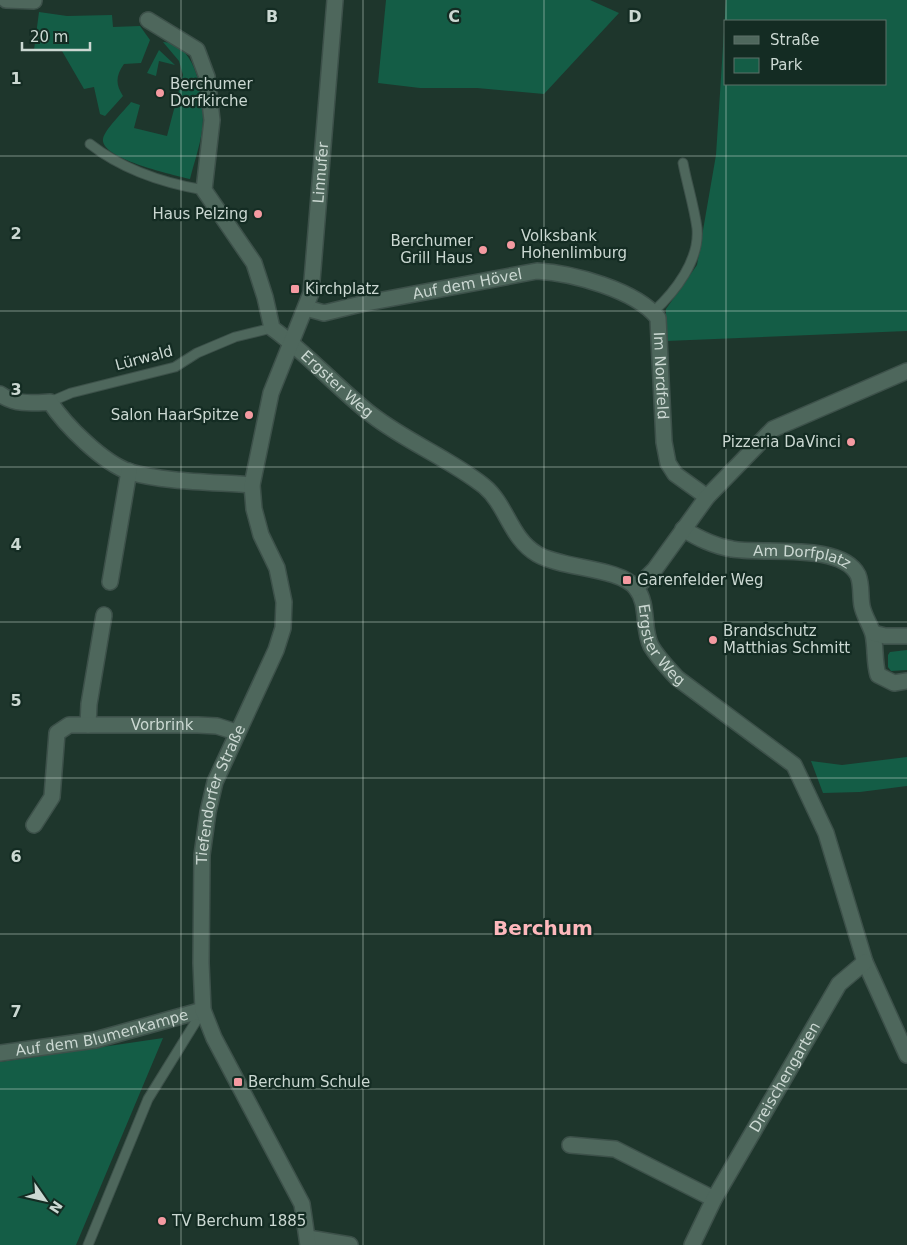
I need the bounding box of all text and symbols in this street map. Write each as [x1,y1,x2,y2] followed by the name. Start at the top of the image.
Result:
[266,7,278,26] text: B
[448,7,460,26] text: C
[628,7,642,26] text: D
[22,20,90,52] scale bar
[724,20,887,85] legend
[30,28,68,46] text: 20 m
[770,31,819,49] text: Straße
[770,56,803,74] text: Park
[10,69,22,88] text: 1
[170,75,253,110] place label: Berchumer Dorfkirche
[154,87,166,99] marker: Berchumer Dorfkirche
[309,140,332,204] street label: Linnufer
[152,205,248,223] place label: Haus Pelzing
[252,208,264,220] marker: Haus Pelzing
[10,224,22,243] text: 2
[521,227,627,262] place label: Volksbank Hohenlimburg
[390,232,474,267] place label: Berchumer Grill Haus
[505,239,517,251] marker: Volksbank Hohenlimburg
[477,244,489,256] marker: Berchumer Grill Haus
[411,265,523,303] street label: Auf dem Hövel
[305,280,379,298] place label: Kirchplatz
[289,283,301,295] marker: Kirchplatz
[650,331,672,420] street label: Im Nordfeld
[113,342,175,374] street label: Lürwald
[297,347,377,422] street label: Ergster Weg
[10,380,22,399] text: 3
[111,406,239,424] place label: Salon HaarSpitze
[243,409,255,421] marker: Salon HaarSpitze
[722,433,841,451] place label: Pizzeria DaVinci
[845,436,857,448] marker: Pizzeria DaVinci
[10,535,22,554] text: 4
[753,542,855,573] street label: Am Dorfplatz
[637,571,763,589] place label: Garenfelder Weg
[621,574,633,586] marker: Garenfelder Weg
[635,603,688,690] street label: Ergster Weg
[723,622,850,657] place label: Brandschutz Matthias Schmitt
[707,634,719,646] marker: Brandschutz Matthias Schmitt
[10,691,22,710] text: 5
[131,716,194,734] street label: Vorbrink
[193,722,249,866] street label: Tiefendorfer Straße
[10,847,22,866] text: 6
[493,916,593,940] district label: Berchum
[10,1002,22,1021] text: 7
[14,1006,190,1060] street label: Auf dem Blumenkampe
[746,1019,824,1136] street label: Dreischengarten
[248,1073,370,1091] place label: Berchum Schule
[232,1076,244,1088] marker: Berchum Schule
[20,1175,70,1225] north arrow
[46,1198,66,1217] text: N
[171,1212,306,1230] place label: TV Berchum 1885
[156,1215,168,1227] marker: TV Berchum 1885

